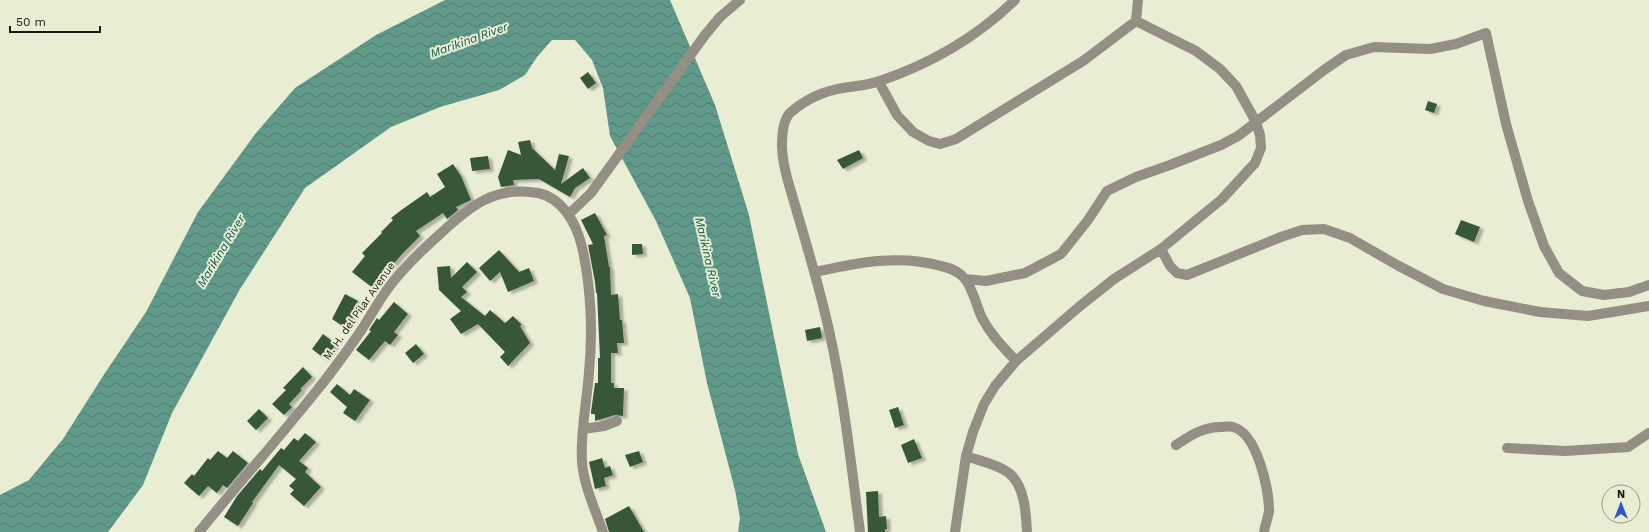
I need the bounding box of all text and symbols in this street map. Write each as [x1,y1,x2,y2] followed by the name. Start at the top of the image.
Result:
[10,8,100,34] scale bar
[16,15,46,29] text: 50 m
[428,19,511,61] water label: Marikina River
[194,211,249,290] water label: Marikina River
[692,216,724,300] water label: Marikina River
[320,260,398,362] street label: M. H. del Pilar Avenue
[1601,484,1641,524] north arrow
[1617,488,1625,501] text: N

